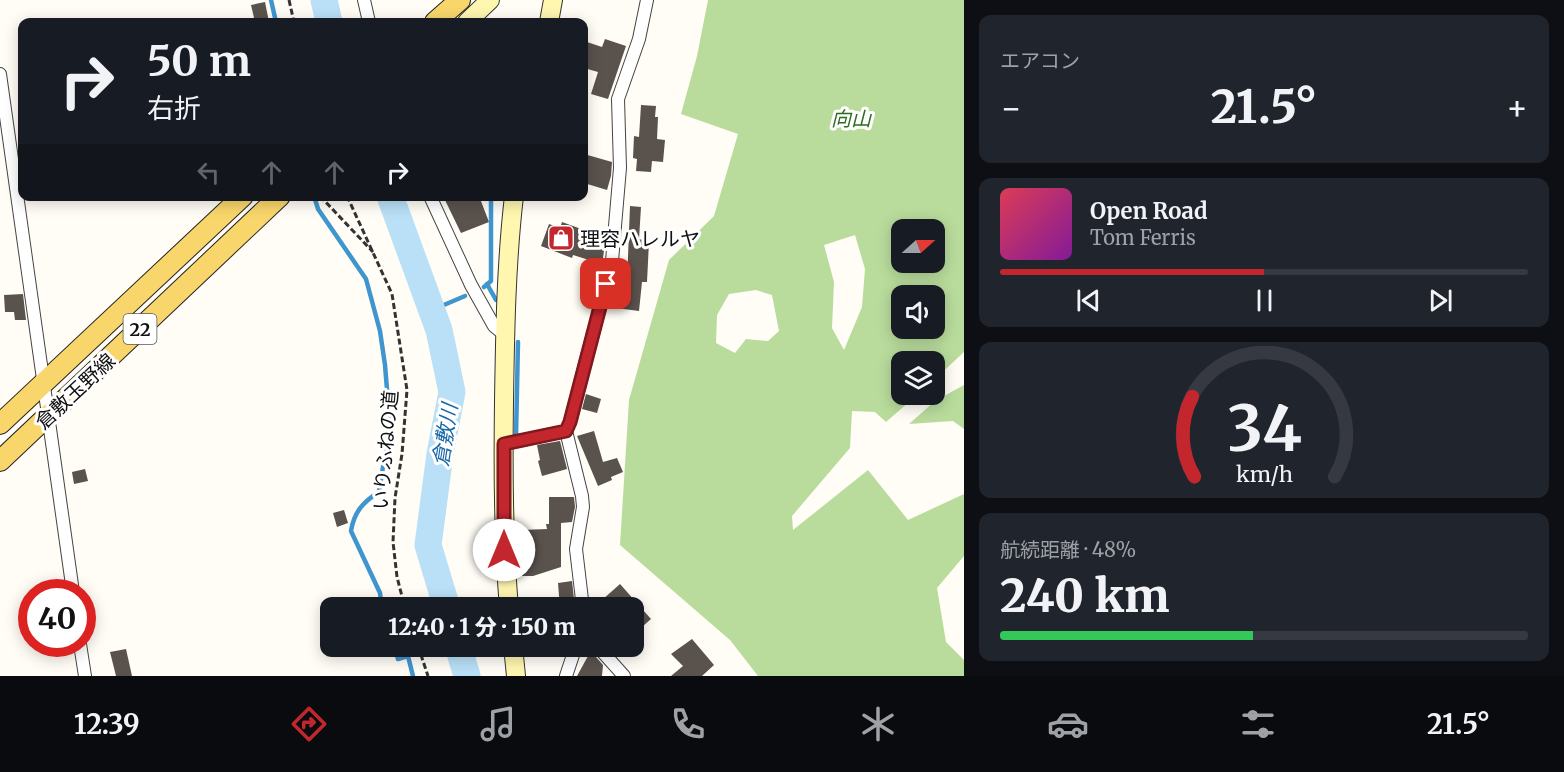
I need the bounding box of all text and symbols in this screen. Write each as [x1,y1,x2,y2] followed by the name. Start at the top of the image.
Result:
[147,35,251,87] text: 50 m
[48,42,126,120] icon: right
[1000,48,1080,73] text: エアコン
[1211,79,1317,135] text: 21.5°
[1000,88,1022,129] text: −
[1506,88,1528,129] text: +
[147,91,201,125] text: 右折
[831,106,872,131] park label: 向山
[192,156,225,189] icon: left
[255,156,288,189] icon: ahead
[318,156,351,189] icon: ahead
[381,156,414,189] icon: right
[1090,197,1208,225] text: Open Road
[891,219,945,273] north arrow
[891,219,945,405] map controls
[546,223,576,253] shop icon: 理容ハレルヤ
[1090,225,1196,250] text: Tom Ferris
[580,226,700,251] place label: 理容ハレルヤ
[580,258,631,309] pin
[589,267,622,300] icon: arrive
[1072,284,1105,317] icon: previous
[1248,284,1281,317] icon: pause
[1424,284,1457,317] icon: next
[891,285,945,339] button: sound
[124,314,156,344] road number: 22
[30,348,120,434] street label: 倉敷玉野線
[891,351,945,405] button: layers
[367,389,403,511] street label: いりふねの道
[1227,390,1301,468] text: 34
[427,400,464,468] water label: 倉敷川
[1236,461,1292,488] text: km/h
[472,518,536,582] position arrow
[1000,537,1136,562] text: 航続距離 · 48%
[1000,568,1170,624] text: 240 km
[18,579,96,657] speed limit sign: 40
[388,613,576,641] text: 12:40 · 1 分 · 150 m
[288,703,330,745] icon: directions
[477,703,519,745] icon: music
[667,703,709,745] icon: phone
[857,703,899,745] icon: climate
[1047,703,1089,745] icon: car
[1237,703,1279,745] icon: filters
[74,707,140,741] text: 12:39
[1427,707,1490,741] text: 21.5°

